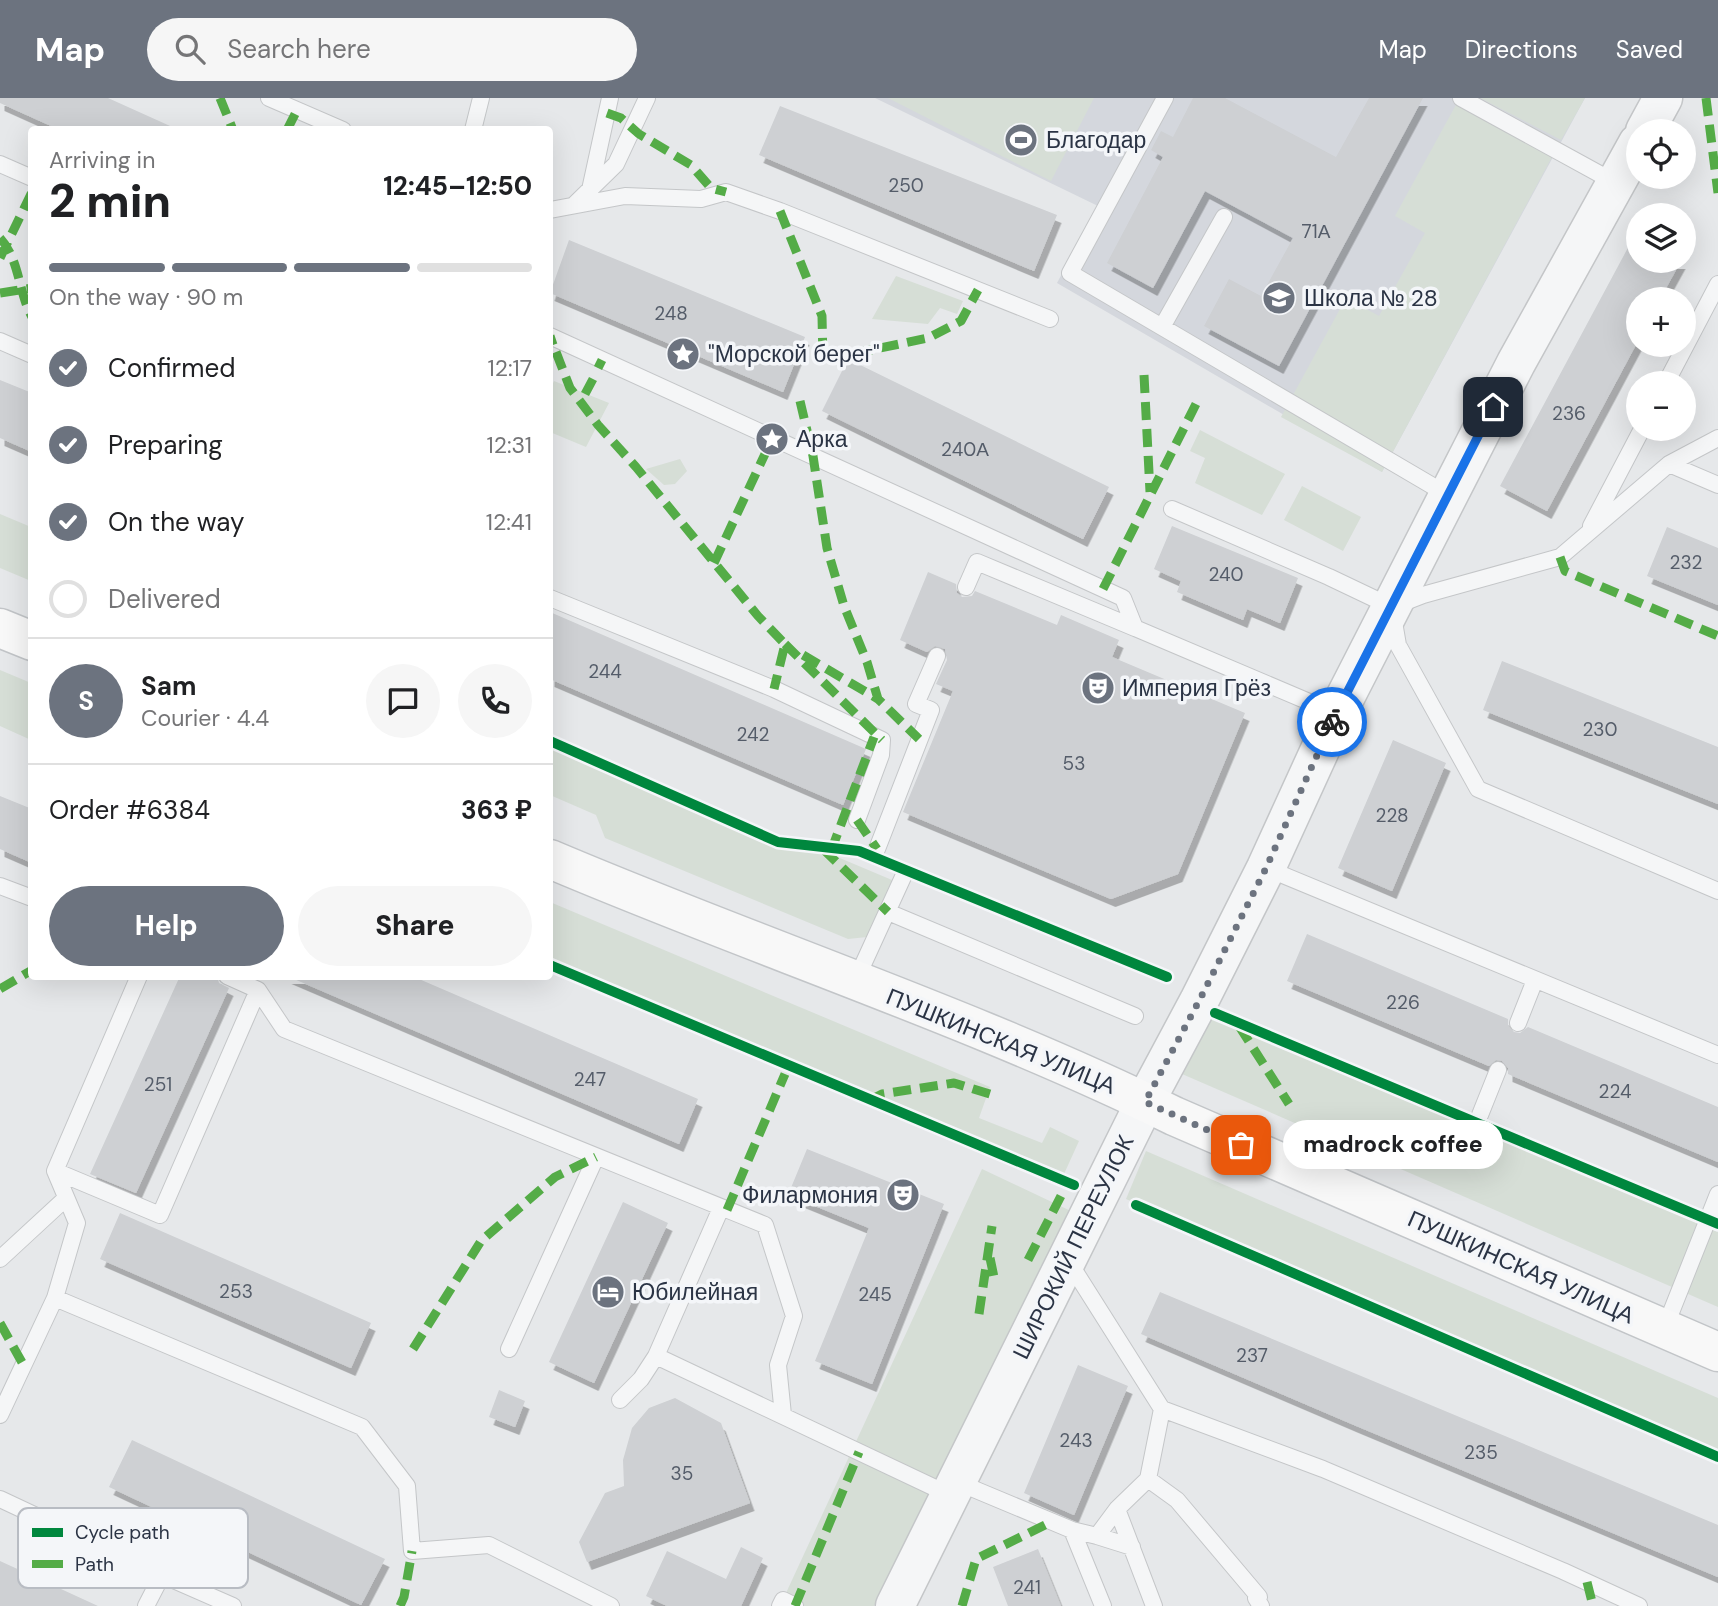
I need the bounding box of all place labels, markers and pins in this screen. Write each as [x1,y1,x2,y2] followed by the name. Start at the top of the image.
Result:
[1002,121,1040,159] sports icon: Благодар
[1046,125,1146,155] place label: Благодар
[1260,279,1298,317] school or university icon: Школа № 28
[1304,283,1438,313] place label: Школа № 28
[664,335,702,373] place icon: "Морской берег"
[708,339,880,369] place label: "Морской берег"
[1463,377,1523,437] pin
[753,420,791,458] place icon: Арка
[796,424,848,454] place label: Арка
[1079,669,1117,707] theatre icon: Империя Грёз
[1122,673,1271,703] place label: Империя Грёз
[1211,1115,1271,1175] pin
[1283,1121,1504,1170] callout: madrock coffee
[884,1176,922,1214] theatre icon: Филармония
[742,1180,878,1210] place label: Филармония
[589,1273,627,1311] hotel icon: Юбилейная
[632,1277,758,1307] place label: Юбилейная

